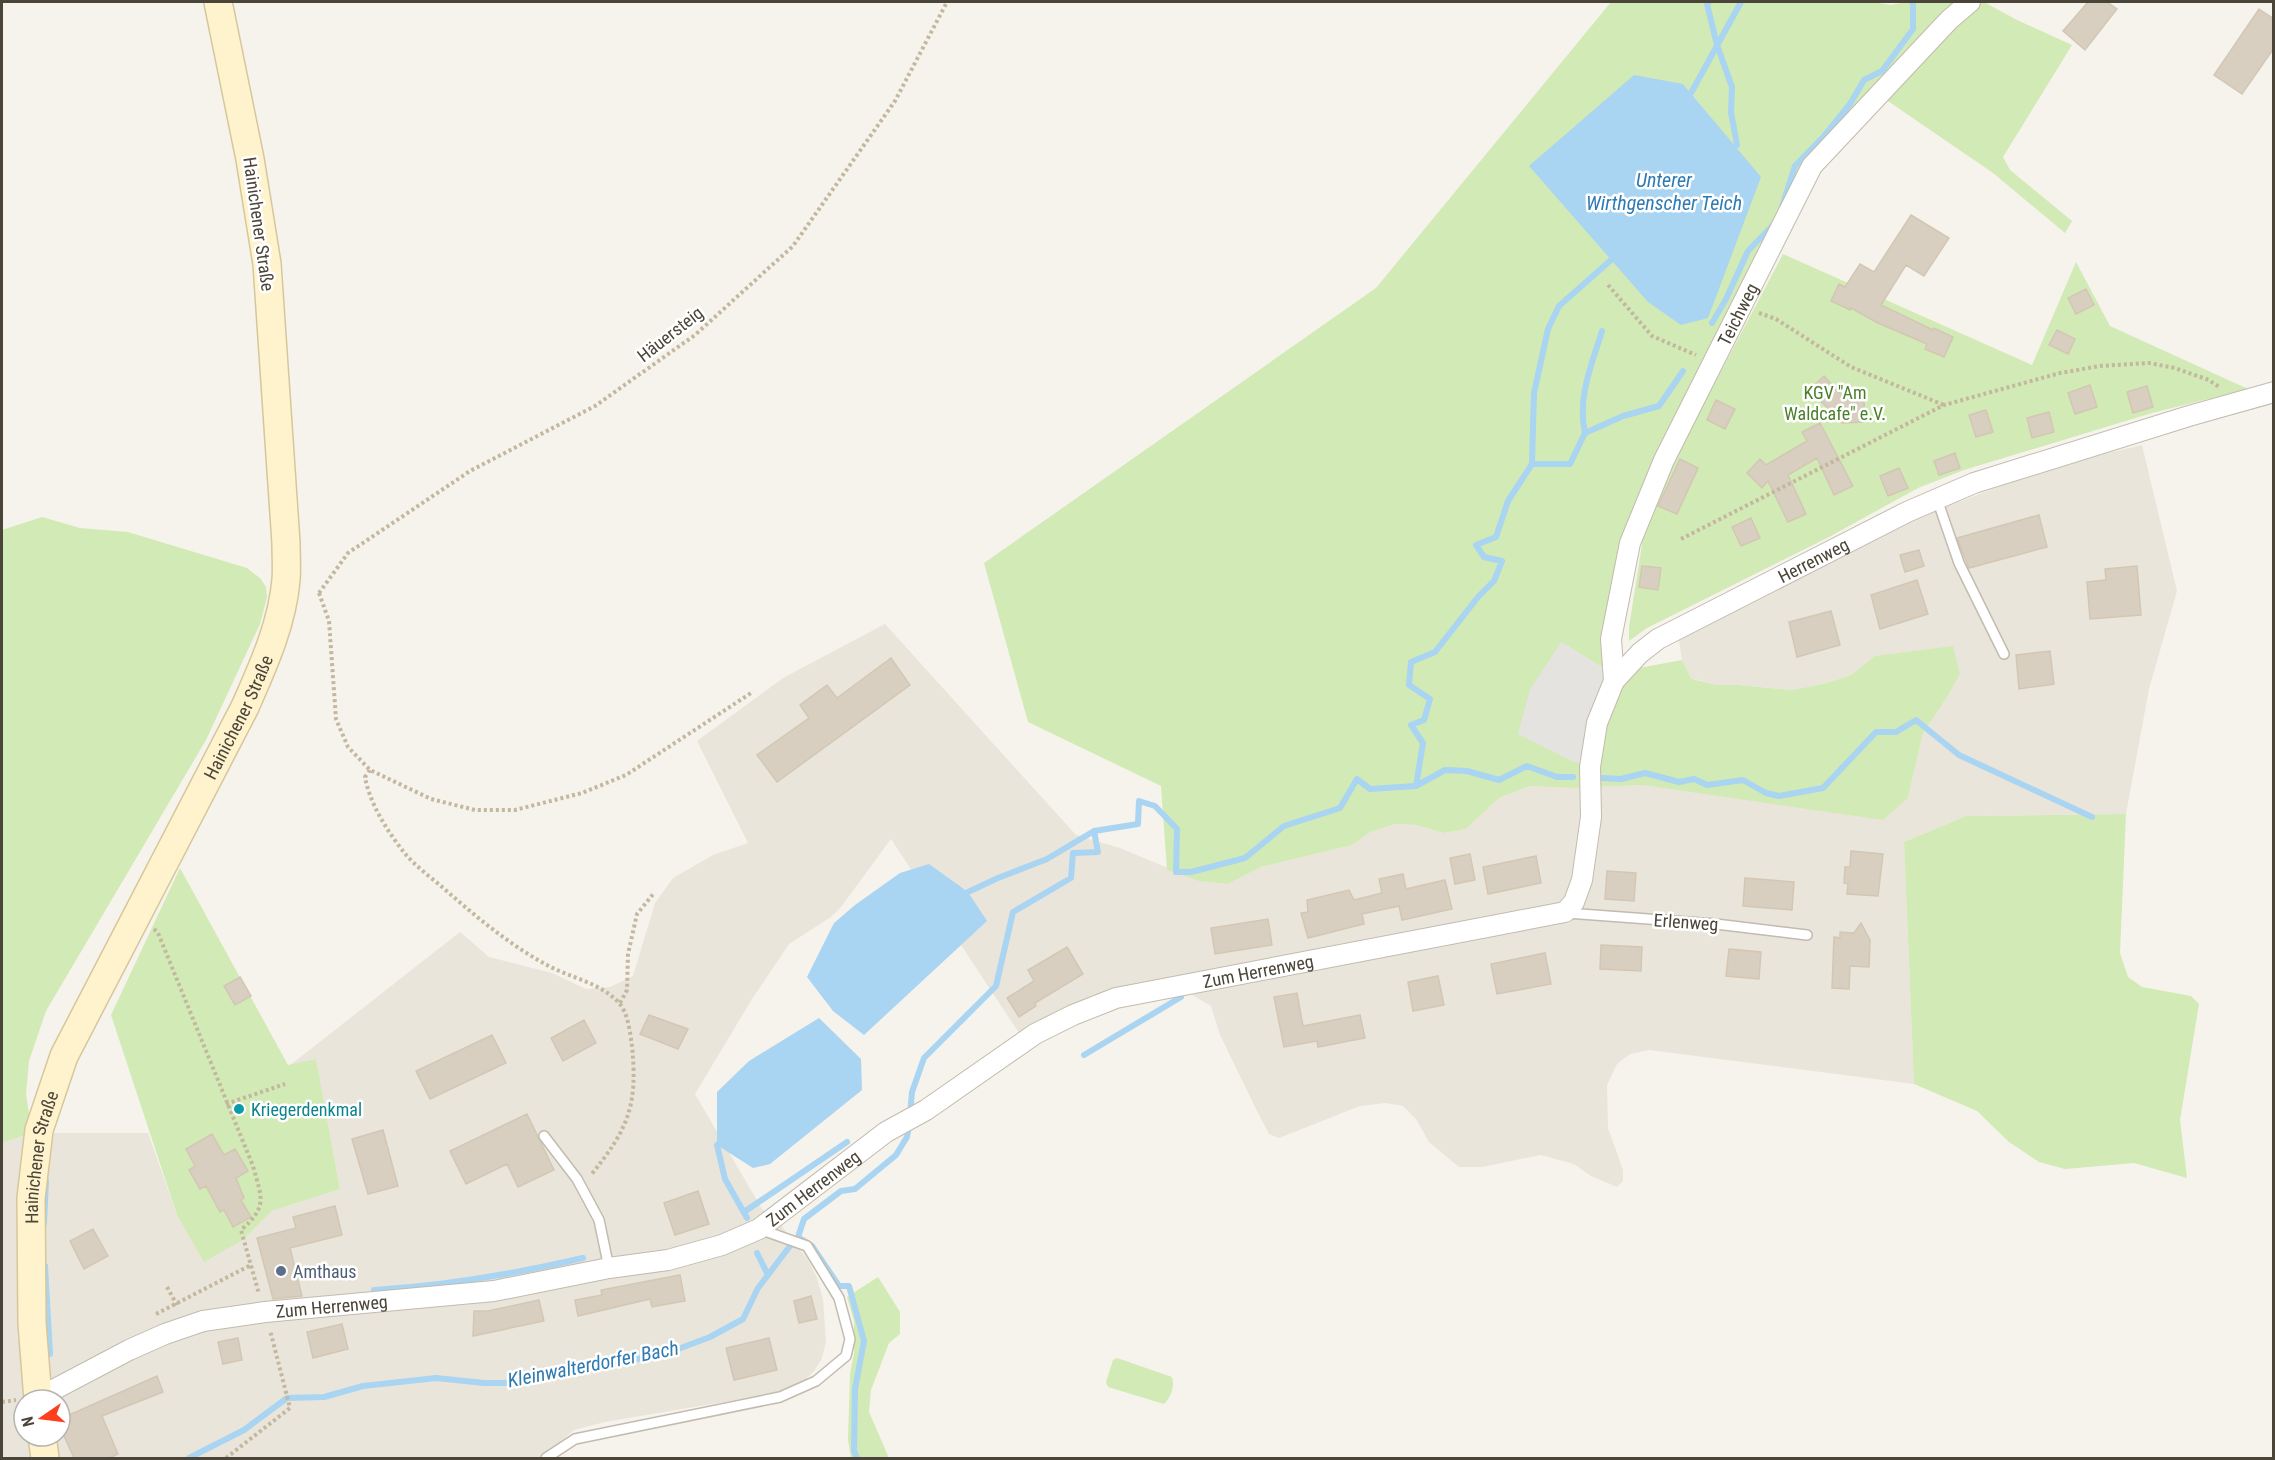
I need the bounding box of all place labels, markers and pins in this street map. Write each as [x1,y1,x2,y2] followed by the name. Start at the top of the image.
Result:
[251,1099,362,1120] place label: Kriegerdenkmal
[232,1102,246,1116] marker: Kriegerdenkmal
[293,1261,356,1282] place label: Amthaus
[274,1264,288,1278] marker: Amthaus

